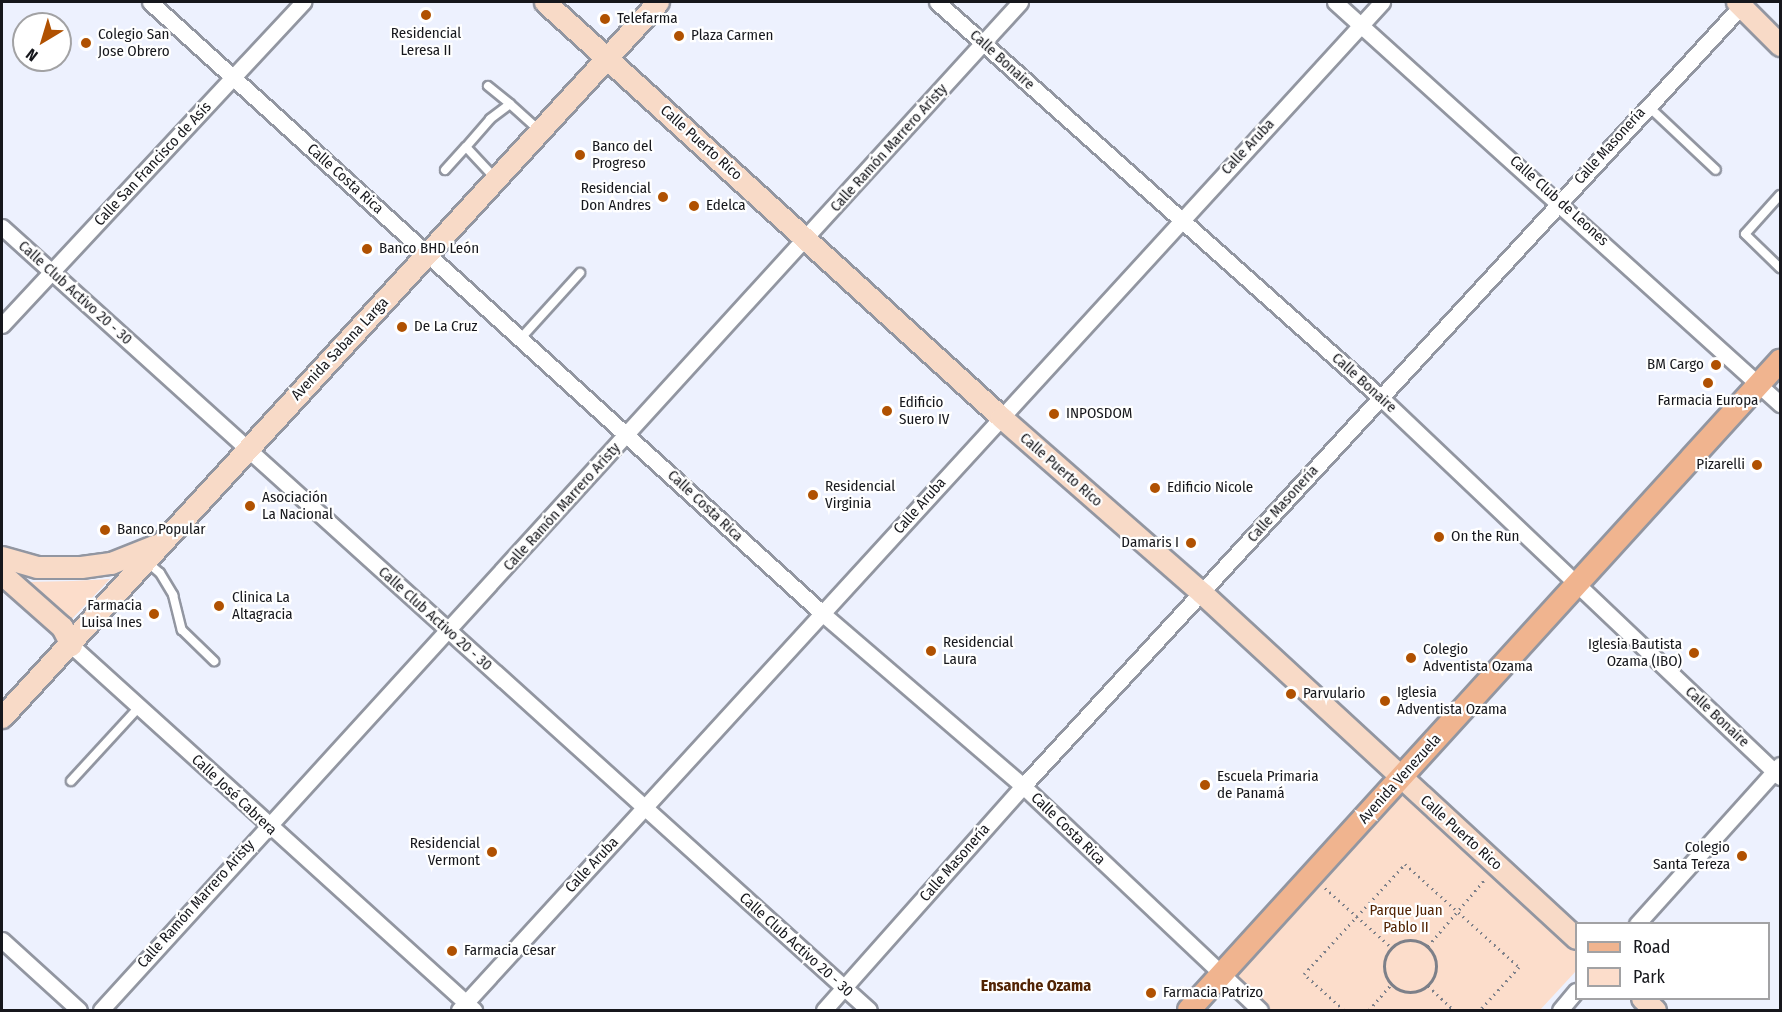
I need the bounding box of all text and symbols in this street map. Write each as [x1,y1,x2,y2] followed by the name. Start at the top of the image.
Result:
[419,8,433,22] marker: Residencial Leresa II
[617,10,678,28] place label: Telefarma
[12,12,72,72] north arrow
[598,12,612,26] marker: Telefarma
[391,24,461,59] place label: Residencial Leresa II
[98,25,170,60] place label: Colegio San Jose Obrero
[966,26,1038,94] street label: Calle Bonaire
[691,27,773,45] place label: Plaza Carmen
[672,29,686,43] marker: Plaza Carmen
[79,36,93,50] marker: Colegio San Jose Obrero
[22,45,41,65] text: N
[827,80,951,216] street label: Calle Ramón Marrero Aristy
[91,98,215,230] street label: Calle San Francisco de Asís
[657,102,745,184] street label: Calle Puerto Rico
[1571,104,1649,188] street label: Calle Masonería
[1218,115,1278,179] street label: Calle Aruba
[592,137,652,172] place label: Banco del Progreso
[303,140,387,218] street label: Calle Costa Rica
[573,148,587,162] marker: Banco del Progreso
[1506,152,1612,250] street label: Calle Club de Leones
[581,179,651,214] place label: Residencial Don Andres
[656,190,670,204] marker: Residencial Don Andres
[706,197,746,215] place label: Edelca
[687,199,701,213] marker: Edelca
[14,237,136,349] street label: Calle Club Activo 20 - 30
[379,240,479,258] place label: Banco BHD León
[360,242,374,256] marker: Banco BHD León
[288,294,392,404] street label: Avenida Sabana Larga
[414,318,477,336] place label: De La Cruz
[395,320,409,334] marker: De La Cruz
[1328,349,1400,417] street label: Calle Bonaire
[1647,356,1704,374] place label: BM Cargo
[1709,358,1723,372] marker: BM Cargo
[1701,376,1715,390] marker: Farmacia Europa
[1658,392,1758,410] place label: Farmacia Europa
[899,393,949,428] place label: Edificio Suero IV
[880,404,894,418] marker: Edificio Suero IV
[1066,405,1132,423] place label: INPOSDOM
[1047,407,1061,421] marker: INPOSDOM
[1016,429,1106,511] street label: Calle Puerto Rico
[500,439,624,575] street label: Calle Ramón Marrero Aristy
[1696,456,1745,474] place label: Pizarelli
[1750,458,1764,472] marker: Pizarelli
[1244,462,1322,546] street label: Calle Masonería
[664,467,746,545] street label: Calle Costa Rica
[890,474,950,538] street label: Calle Aruba
[825,477,895,512] place label: Residencial Virginia
[1167,479,1253,497] place label: Edificio Nicole
[1148,481,1162,495] marker: Edificio Nicole
[262,488,333,523] place label: Asociación La Nacional
[806,488,820,502] marker: Residencial Virginia
[243,499,257,513] marker: Asociación La Nacional
[117,521,206,539] place label: Banco Popular
[98,523,112,537] marker: Banco Popular
[1451,528,1520,546] place label: On the Run
[1432,530,1446,544] marker: On the Run
[1121,534,1179,552] place label: Damaris I
[1184,536,1198,550] marker: Damaris I
[374,563,496,675] street label: Calle Club Activo 20 - 30
[232,588,293,623] place label: Clinica La Altagracia
[81,596,142,631] place label: Farmacia Luisa Ines
[210,597,228,615] marker: Clinica La Altagracia
[147,607,161,621] marker: Farmacia Luisa Ines
[943,633,1013,668] place label: Residencial Laura
[1588,635,1682,670] place label: Iglesia Bautista Ozama (IBO)
[1423,640,1533,675] place label: Colegio Adventista Ozama
[924,644,938,658] marker: Residencial Laura
[1687,646,1701,660] marker: Iglesia Bautista Ozama (IBO)
[1404,651,1418,665] marker: Colegio Adventista Ozama
[1397,683,1507,718] place label: Iglesia Adventista Ozama
[1681,683,1753,751] street label: Calle Bonaire
[1303,685,1365,703] place label: Parvulario
[1284,687,1298,701] marker: Parvulario
[1378,694,1392,708] marker: Iglesia Adventista Ozama
[1355,730,1445,828] street label: Avenida Venezuela
[188,751,280,839] street label: Calle José Cabrera
[1217,767,1318,802] place label: Escuela Primaria de Panamá
[1198,778,1212,792] marker: Escuela Primaria de Panamá
[1027,789,1109,869] street label: Calle Costa Rica
[1417,792,1505,874] street label: Calle Puerto Rico
[916,820,994,906] street label: Calle Masonería
[562,833,622,897] street label: Calle Aruba
[410,834,480,869] place label: Residencial Vermont
[134,836,258,972] street label: Calle Ramón Marrero Aristy
[1653,838,1730,873] place label: Colegio Santa Tereza
[485,845,499,859] marker: Residencial Vermont
[1735,849,1749,863] marker: Colegio Santa Tereza
[735,889,857,1001] street label: Calle Club Activo 20 - 30
[1369,901,1443,936] park label: Parque Juan Pablo II
[1575,922,1770,1000] legend
[1633,936,1670,958] text: Road
[464,942,556,960] place label: Farmacia Cesar
[445,944,459,958] marker: Farmacia Cesar
[1633,966,1665,988] text: Park
[981,976,1091,996] district label: Ensanche Ozama
[1163,984,1263,1002] place label: Farmacia Patrizo
[1144,986,1158,1000] marker: Farmacia Patrizo

